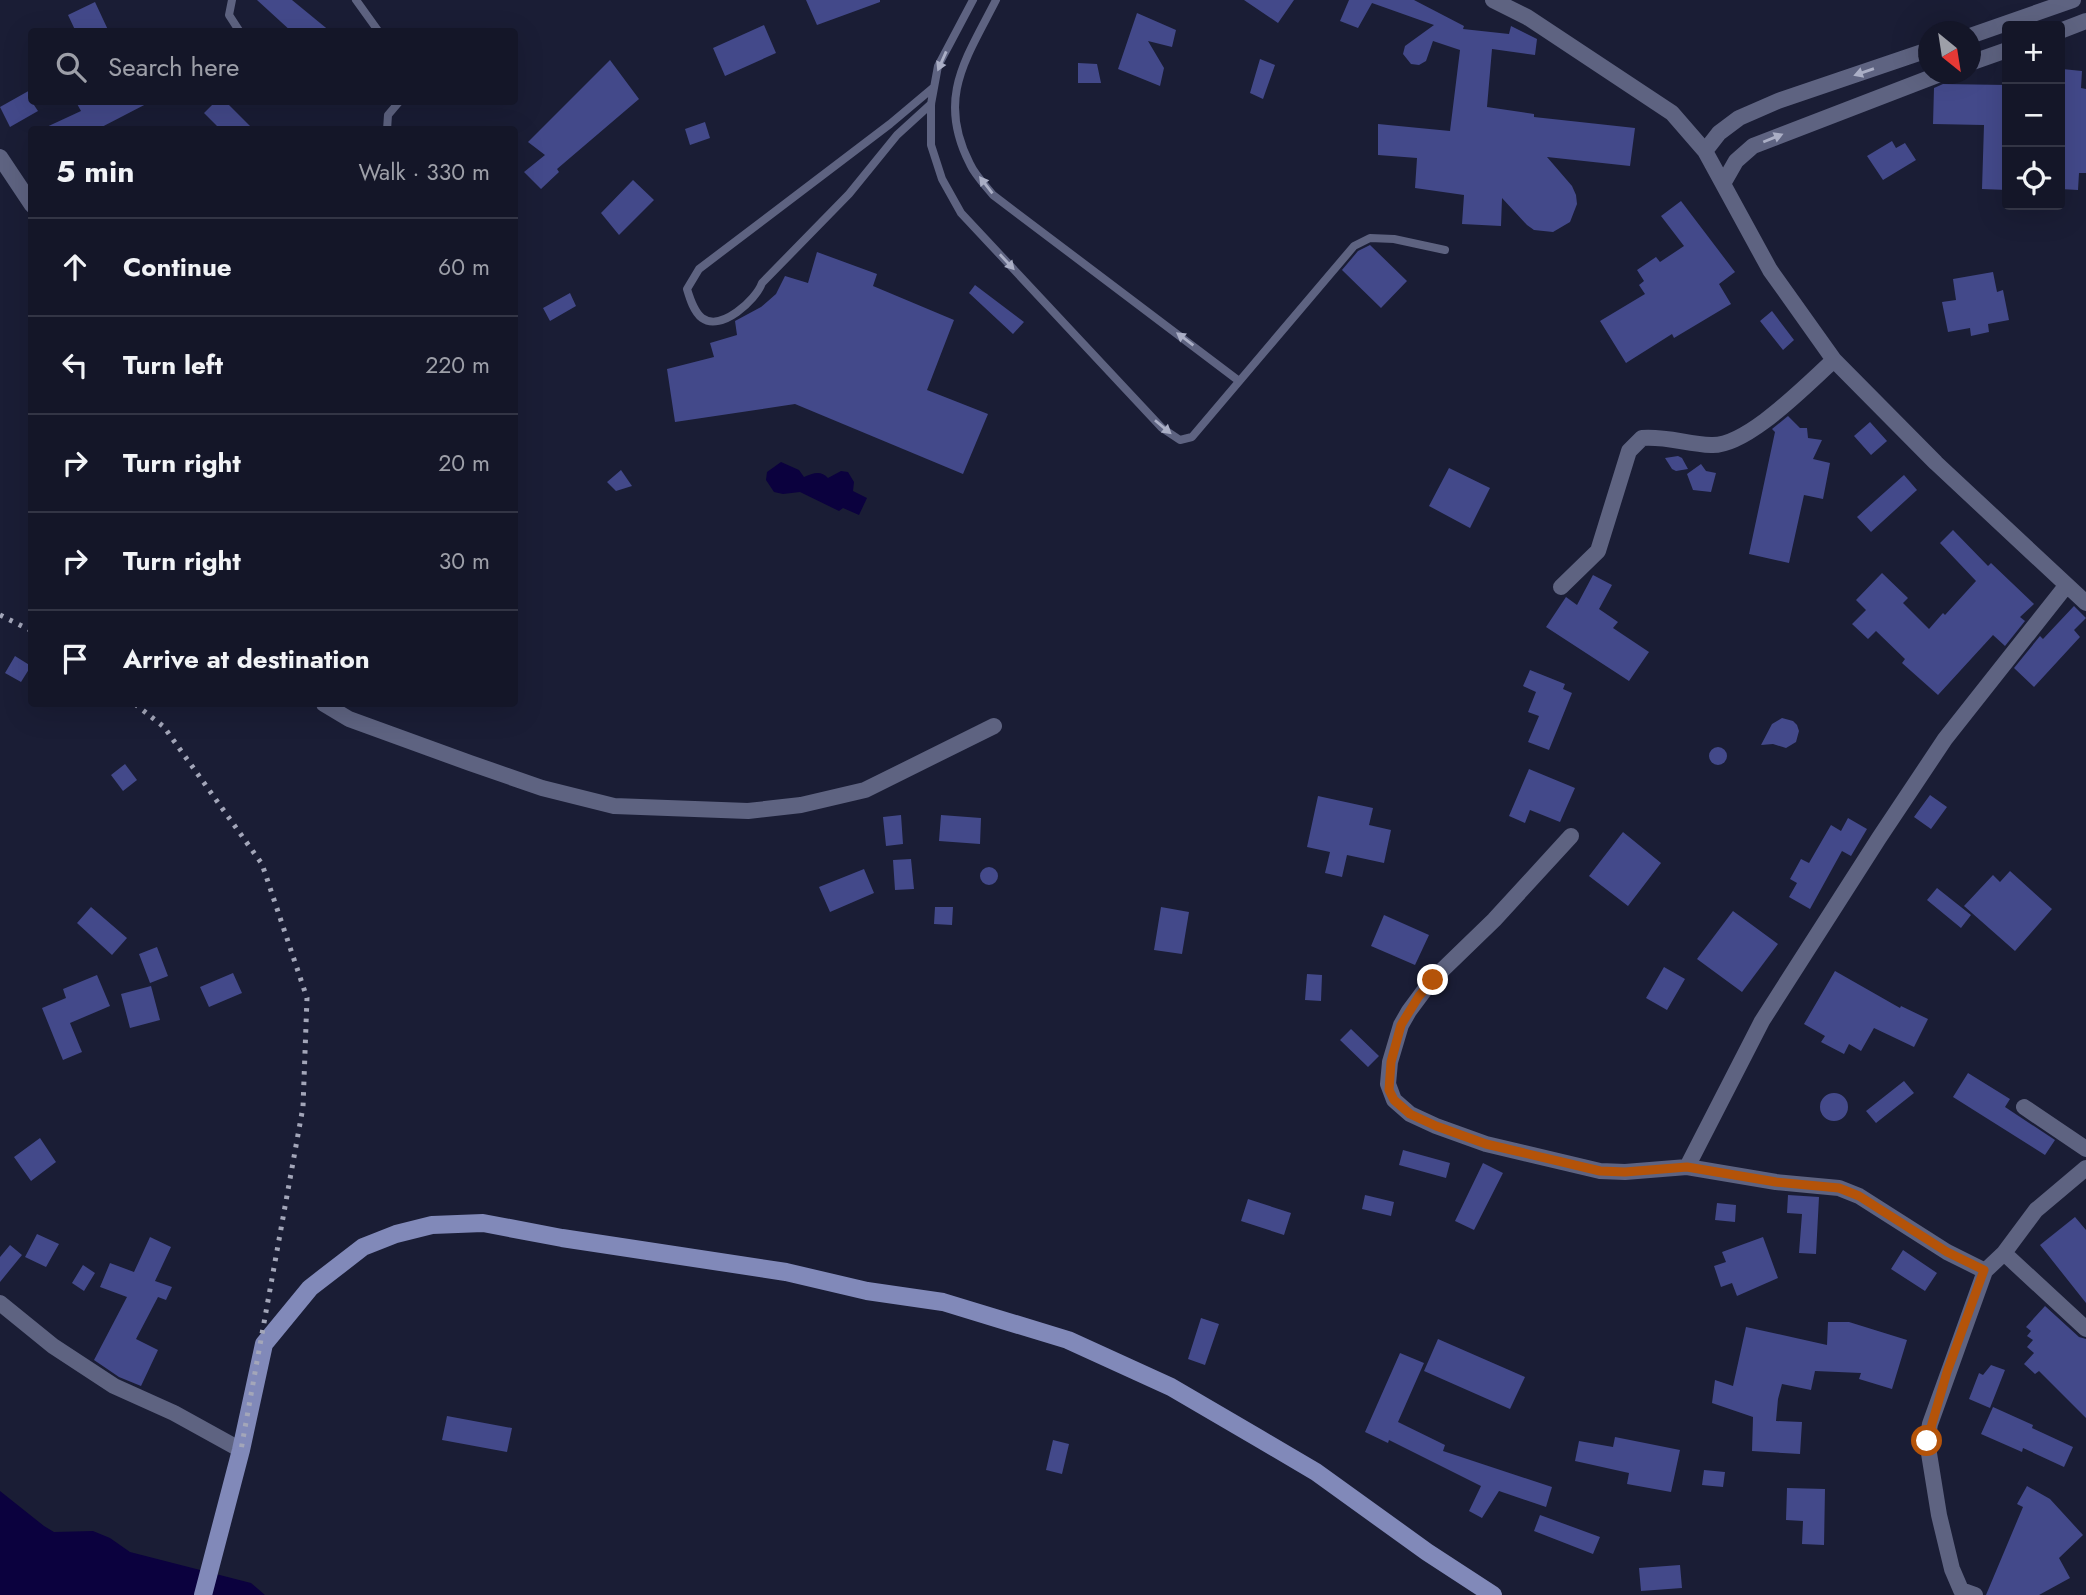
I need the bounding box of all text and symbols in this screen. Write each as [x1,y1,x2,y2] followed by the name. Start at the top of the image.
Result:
[1918,21,1981,84] north arrow
[2002,21,2065,210] map controls
[2002,21,2065,84] button: +
[28,28,518,105] search box
[52,48,90,86] icon: search
[108,48,240,86] text: Search here
[936,50,947,71] one-way arrow
[1853,67,1874,78] one-way arrow
[2002,84,2065,147] button: −
[1762,132,1783,143] one-way arrow
[2002,147,2065,210] button: locate
[56,150,134,193] text: 5 min
[359,155,490,189] text: Walk · 330 m
[978,177,993,195] one-way arrow
[56,248,94,286] icon: ahead
[123,248,232,286] text: Continue
[438,250,490,284] text: 60 m
[998,253,1014,270] one-way arrow
[1176,332,1194,347] one-way arrow
[56,346,94,384] icon: left
[123,346,223,384] text: Turn left
[425,348,490,382] text: 220 m
[1154,419,1172,434] one-way arrow
[56,444,94,482] icon: right
[123,444,241,482] text: Turn right
[438,446,490,480] text: 20 m
[56,542,94,580] icon: right
[123,542,241,580] text: Turn right
[439,544,490,578] text: 30 m
[56,640,94,678] icon: arrive
[123,640,370,678] text: Arrive at destination
[1417,964,1448,995] route end
[1911,1425,1942,1456] route start

